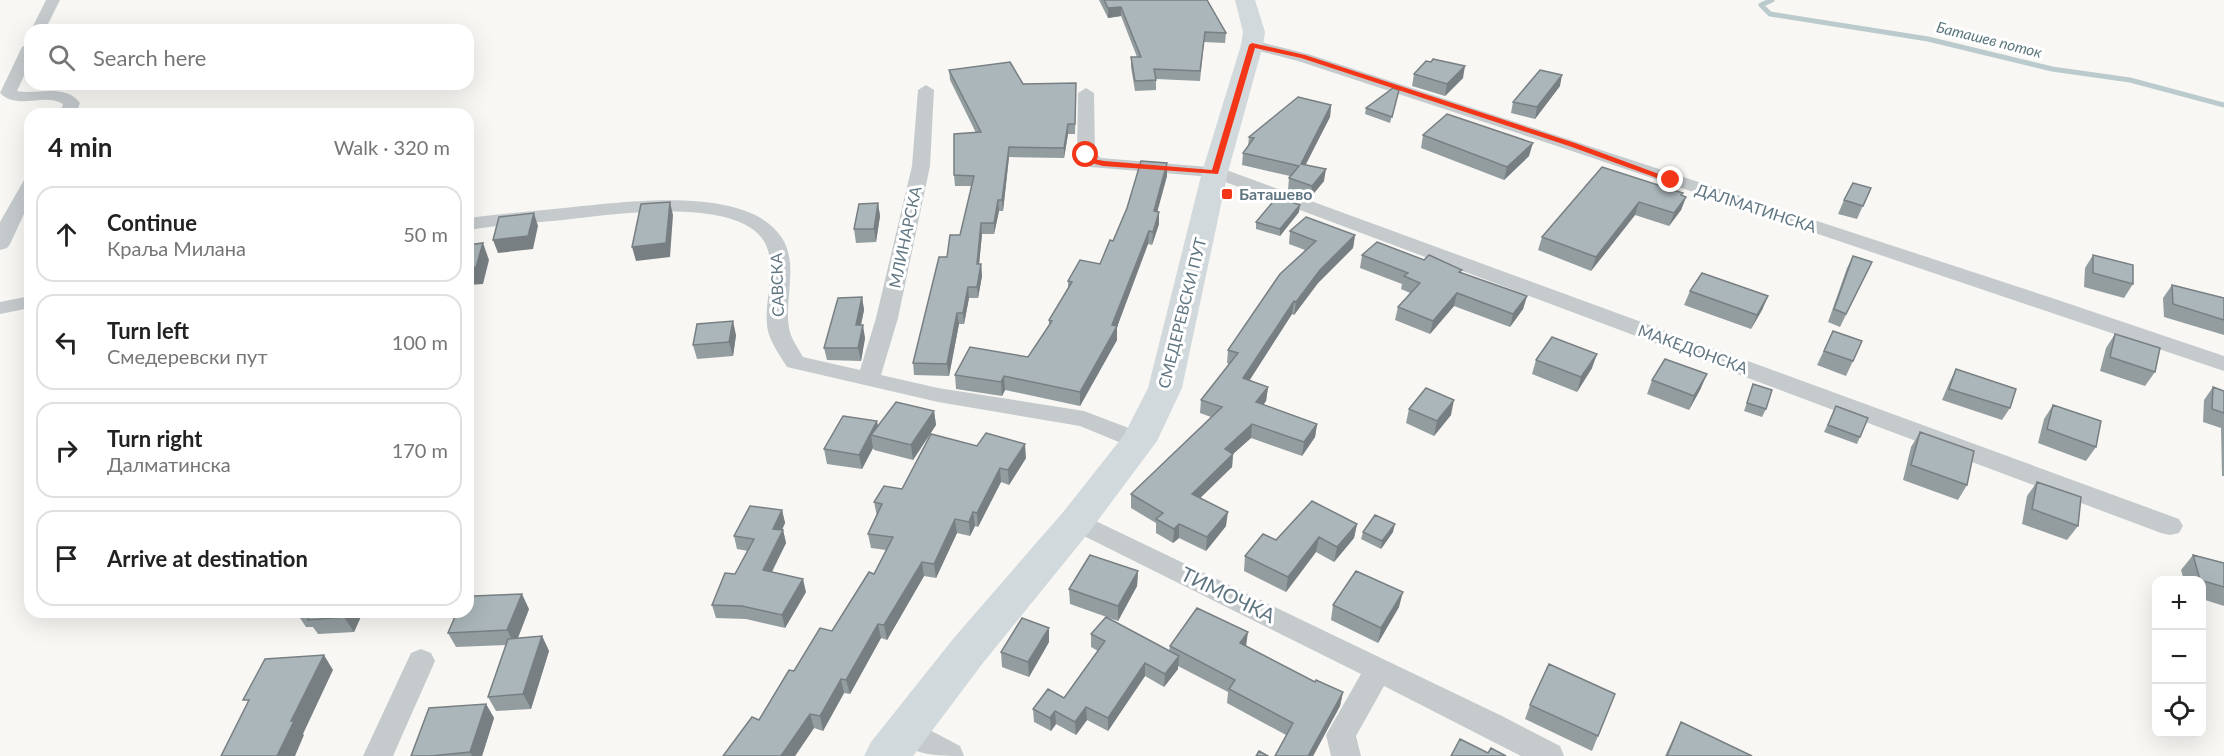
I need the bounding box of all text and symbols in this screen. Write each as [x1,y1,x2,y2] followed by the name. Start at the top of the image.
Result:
[1935,17,2045,61] water label: Баташев поток
[24,24,474,90] search box
[45,41,78,74] icon: search
[93,44,206,71] text: Search here
[48,131,112,163] text: 4 min
[334,135,450,159] text: Walk · 320 m
[1072,141,1098,167] route start
[1657,166,1683,192] route end
[1693,179,1819,236] street label: ДАЛМАТИНСКА
[884,184,925,290] street label: МЛИНАРСКА
[1239,184,1312,203] place label: Баташево
[1220,187,1234,201] marker: Баташево
[107,209,197,236] text: Continue
[50,218,83,251] icon: ahead
[403,222,448,246] text: 50 m
[1154,235,1210,390] street label: СМЕДЕРЕВСКИ ПУТ
[107,236,246,260] text: Краља Милана
[766,252,787,317] street label: САВСКА
[107,317,189,344] text: Turn left
[1636,320,1751,377] street label: МАКЕДОНСКА
[50,326,83,359] icon: left
[392,330,448,354] text: 100 m
[107,344,268,368] text: Смедеревски пут
[107,425,202,452] text: Turn right
[50,434,83,467] icon: right
[392,438,448,462] text: 170 m
[107,452,231,476] text: Далматинска
[50,542,83,575] icon: arrive
[107,545,308,572] text: Arrive at destination
[1177,561,1280,627] street label: ТИМОЧКА
[2152,576,2206,738] map controls
[2152,576,2206,630] button: +
[2152,630,2206,684] button: −
[2152,684,2206,738] button: locate

